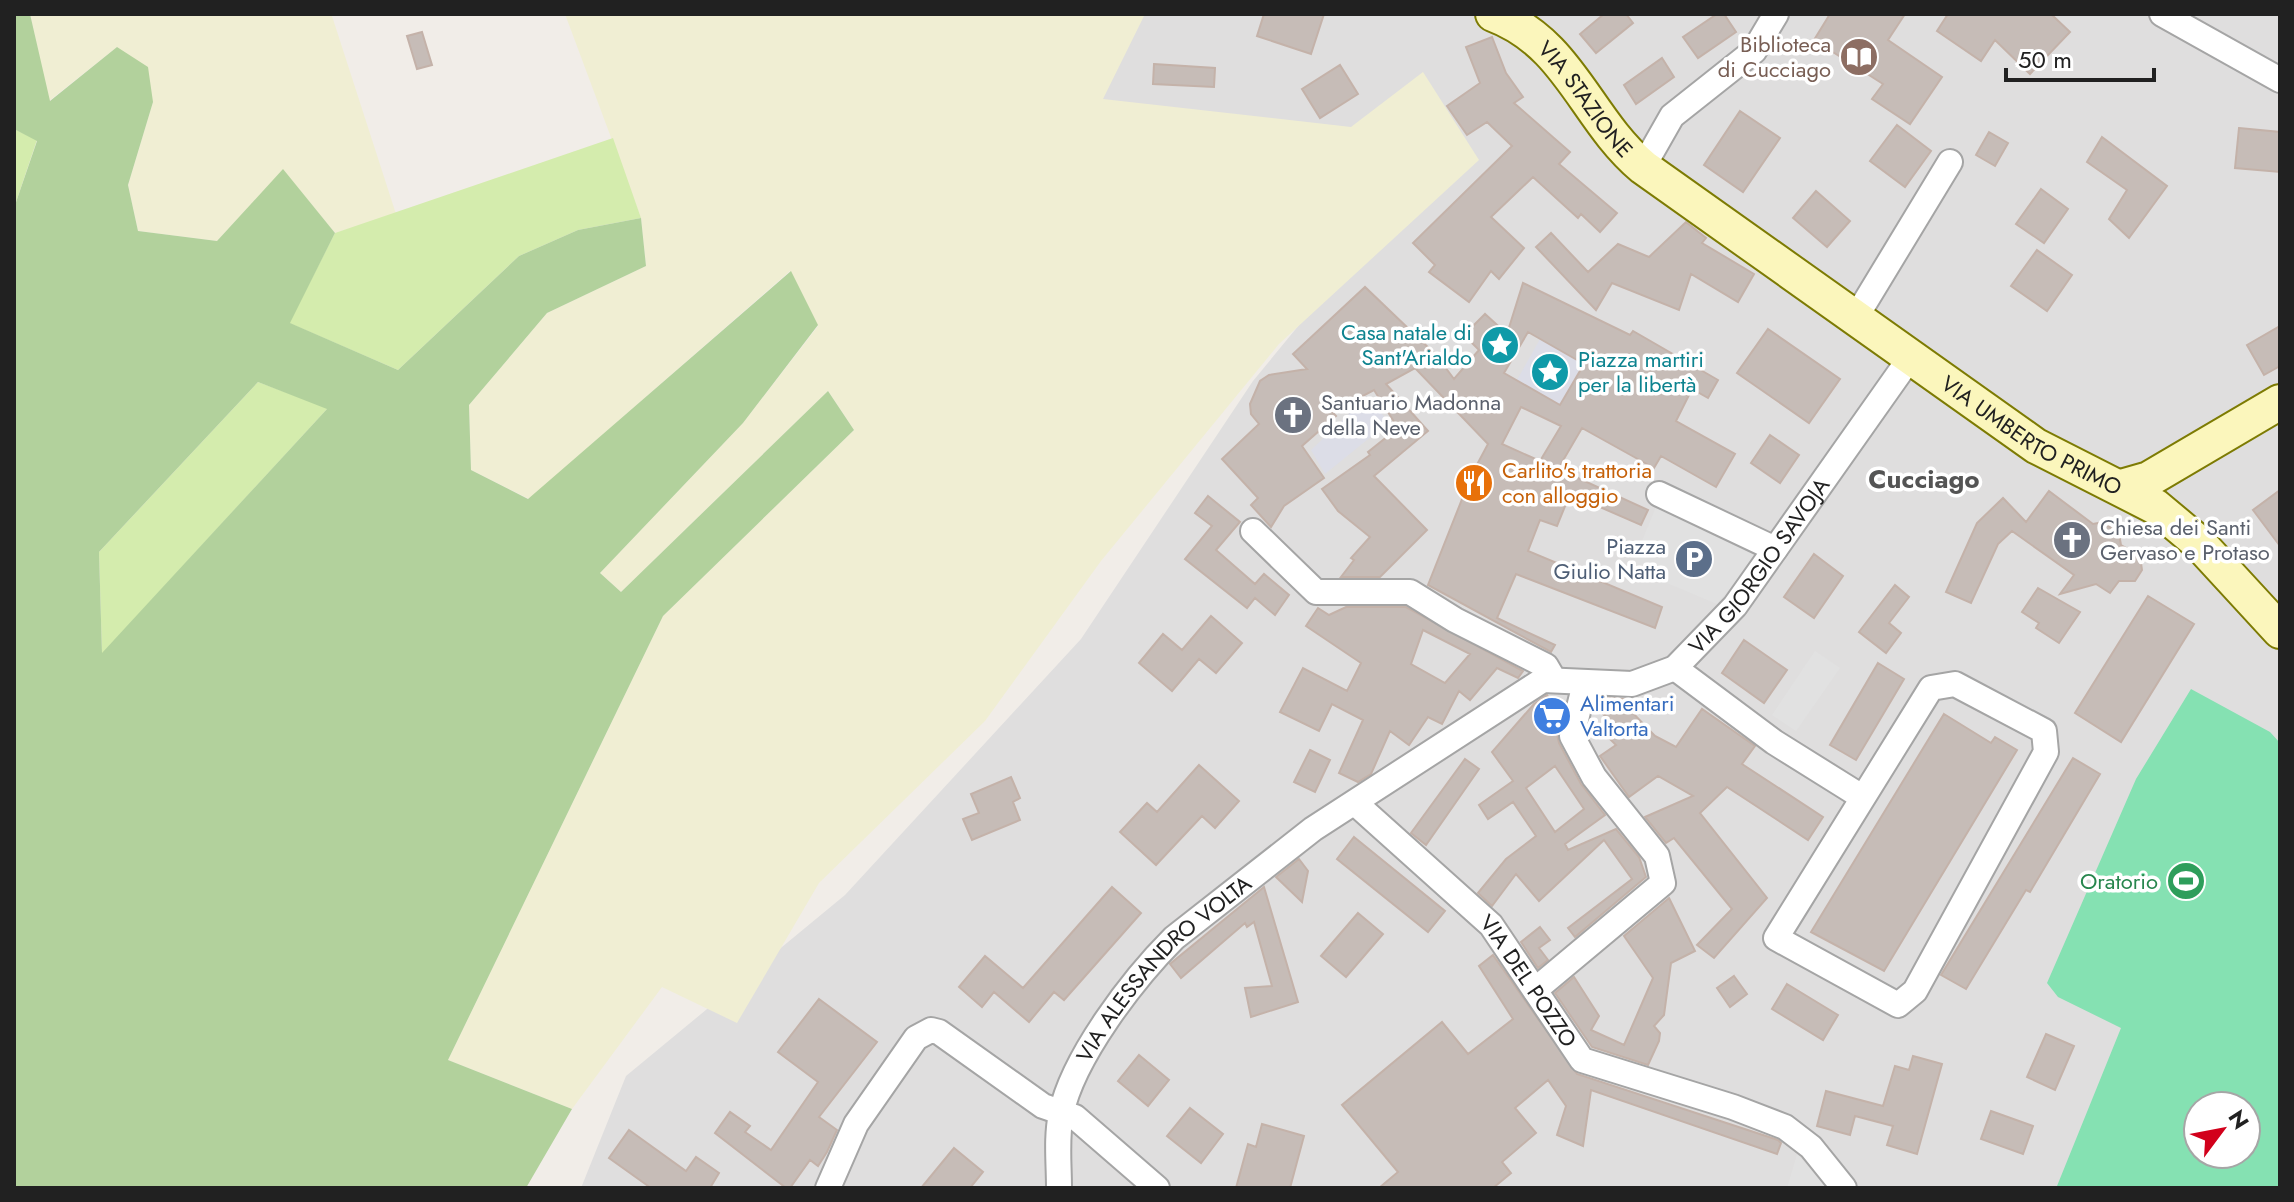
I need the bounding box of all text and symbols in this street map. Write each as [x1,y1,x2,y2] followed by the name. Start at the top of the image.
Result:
[1718,28,1831,85] place label: Biblioteca di Cucciago
[2006,32,2154,82] scale bar
[1531,33,1641,165] street label: VIA STAZIONE
[1838,36,1880,78] library icon: Biblioteca di Cucciago
[2018,42,2072,77] text: 50 m
[1341,316,1472,373] place label: Casa natale di Sant'Arialdo
[1479,324,1521,366] place icon: Casa natale di Sant'Arialdo
[1578,343,1704,400] place label: Piazza martiri per la libertà
[1529,351,1571,393] place icon: Piazza martiri per la libertà
[1935,368,2128,503] street label: VIA UMBERTO PRIMO
[1321,386,1501,443] place label: Santuario Madonna della Neve
[1272,394,1314,436] church icon: Santuario Madonna della Neve
[1502,454,1652,511] place label: Carlito's trattoria con alloggio
[1868,460,1980,498] district label: Cucciago
[1453,462,1495,504] restaurant icon: Carlito's trattoria con alloggio
[1681,470,1837,661] street label: VIA GIORGIO SAVOJA
[2100,511,2270,568] place label: Chiesa dei Santi Gervaso e Protaso
[2051,519,2093,561] church icon: Chiesa dei Santi Gervaso e Protaso
[1554,530,1666,587] place label: Piazza Giulio Natta
[1673,538,1715,580] parking icon: Piazza Giulio Natta
[1580,687,1674,744] place label: Alimentari Valtorta
[1531,695,1573,737] supermarket icon: Alimentari Valtorta
[2165,860,2207,902] sports icon: Oratorio
[2080,865,2158,897] place label: Oratorio
[1068,867,1258,1068] street label: VIA ALESSANDRO VOLTA
[1473,907,1585,1053] street label: VIA DEL POZZO
[2182,1090,2262,1170] north arrow
[2221,1104,2257,1135] text: N

